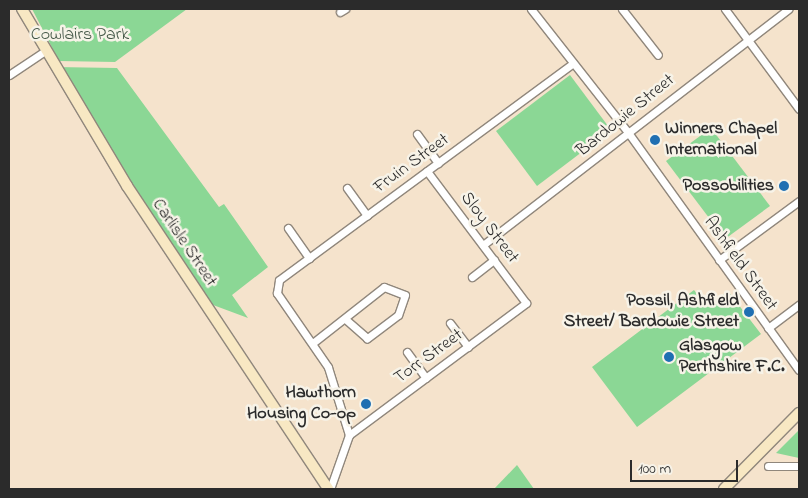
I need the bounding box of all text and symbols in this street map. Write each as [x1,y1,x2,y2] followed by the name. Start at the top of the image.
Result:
[31,24,129,46] park label: Cowlairs Park
[573,70,679,162] street label: Bardowie Street
[665,119,777,162] place label: Winners Chapel International
[370,129,454,199] street label: Fruin Street
[649,134,661,146] marker: Winners Chapel International
[683,175,774,197] place label: Possobilities
[778,180,790,192] marker: Possobilities
[455,188,523,268] street label: Sloy Street
[147,195,221,291] street label: Carlisle Street
[699,213,781,315] street label: Ashfield Street
[564,291,739,334] place label: Possil, Ashfield Street/ Bardowie Street
[743,306,755,318] marker: Possil, Ashfield Street/ Bardowie Street
[390,325,468,389] street label: Torr Street
[679,336,785,378] place label: Glasgow Perthshire F.C.
[663,351,675,363] marker: Glasgow Perthshire F.C.
[247,383,356,426] place label: Hawthorn Housing Co-op
[360,398,372,410] marker: Hawthorn Housing Co-op
[633,450,740,482] scale bar
[638,458,671,480] text: 100 m

